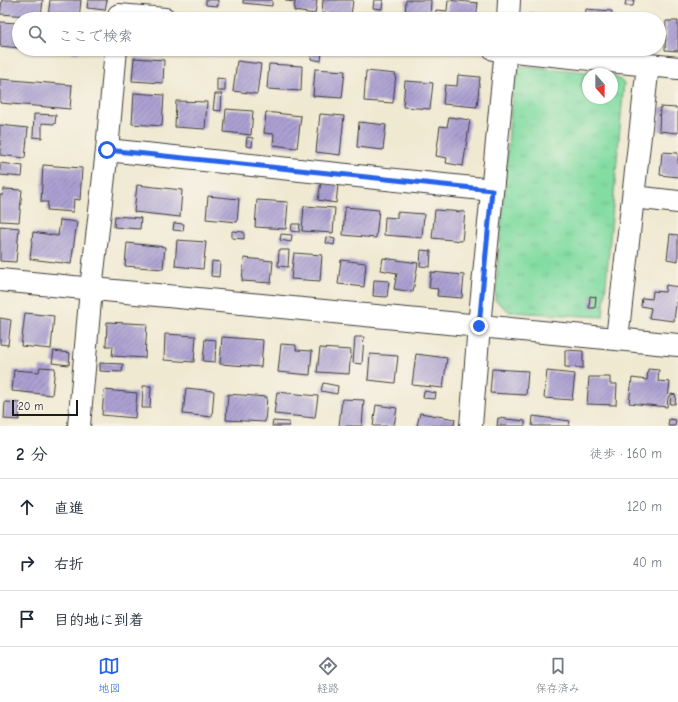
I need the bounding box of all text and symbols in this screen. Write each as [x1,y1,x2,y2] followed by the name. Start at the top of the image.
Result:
[12,12,666,56] search box
[26,23,48,45] icon: search
[58,27,133,45] text: ここで検索
[582,68,618,104] north arrow
[98,141,116,159] route start
[470,317,488,335] route end
[12,398,78,417] scale bar
[18,400,43,413] text: 20 m
[16,445,48,464] text: 2 分
[590,446,662,461] text: 徒歩 · 160 m
[16,496,38,518] icon: ahead
[54,499,84,517] text: 直進
[627,499,662,514] text: 120 m
[16,552,38,574] icon: right
[54,555,84,573] text: 右折
[633,555,662,570] text: 40 m
[16,608,38,630] icon: arrive
[54,611,144,629] text: 目的地に到着
[98,655,120,695] tab: 地図
[317,655,339,695] tab: 経路
[536,655,580,695] tab: 保存済み

